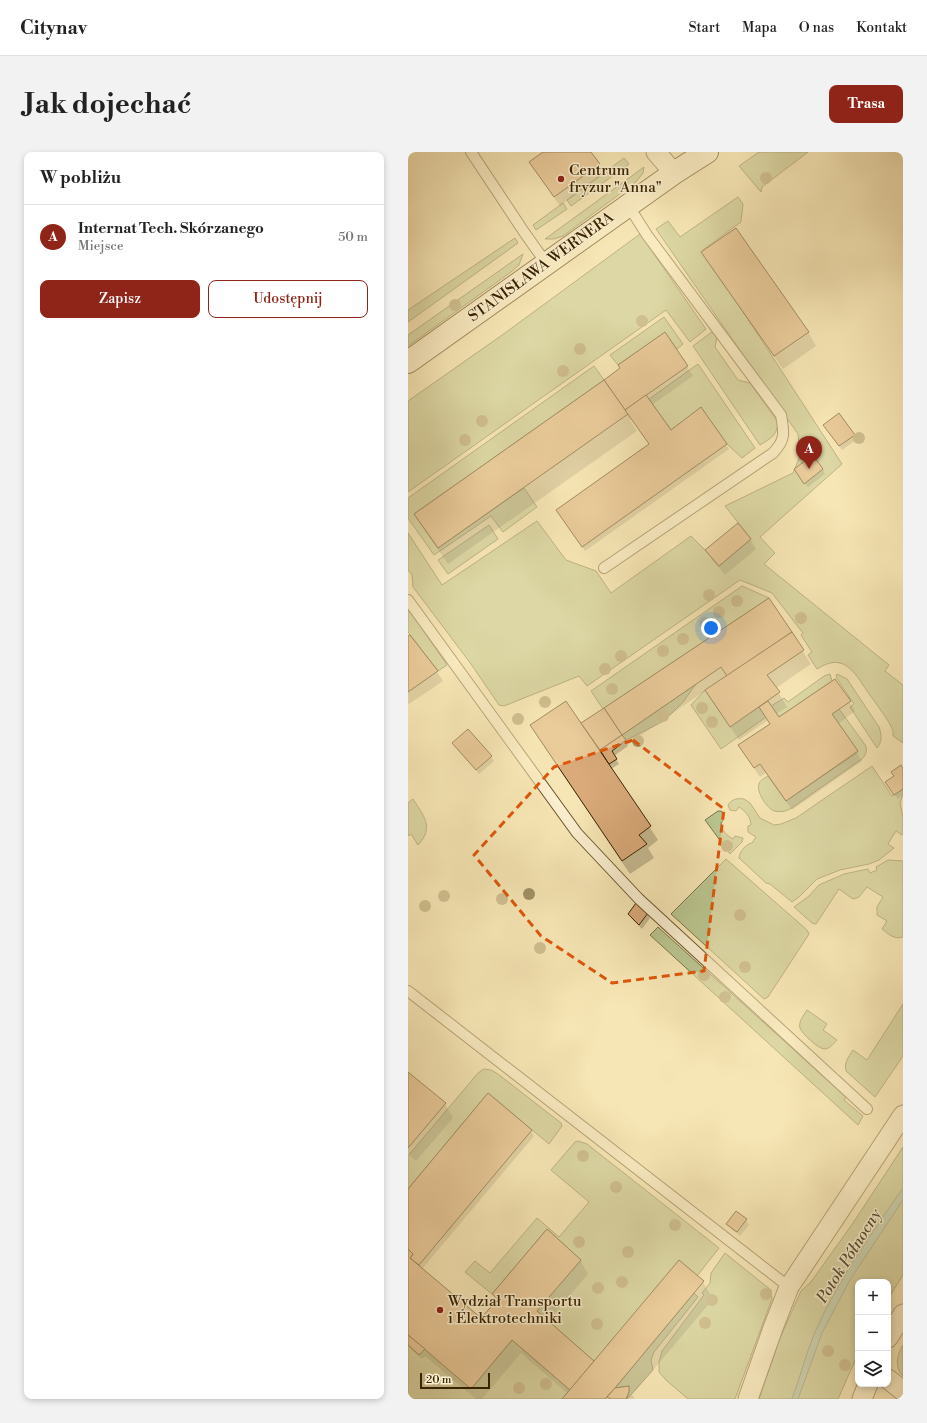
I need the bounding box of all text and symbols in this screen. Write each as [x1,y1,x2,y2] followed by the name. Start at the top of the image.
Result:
[20,16,87,40] text: Citynav
[688,19,720,37] text: Start
[742,19,777,37] text: Mapa
[799,19,834,37] text: O nas
[856,19,907,37] text: Kontakt
[829,85,903,123] button: Trasa
[24,87,191,122] text: Jak dojechać
[569,161,662,197] place label: Centrum fryzur "Anna"
[40,167,121,189] text: W pobliżu
[556,174,566,184] marker: Centrum fryzur "Anna"
[465,207,618,326] street label: STANISŁAWA WERNERA
[78,219,264,238] text: Internat Tech. Skórzanego
[48,229,58,245] text: A
[338,229,368,245] text: 50 m
[78,238,123,254] text: Miejsce
[40,280,200,318] button: Zapisz
[208,280,368,318] button: Udostępnij
[796,436,822,469] pin: A
[701,618,721,638] your location
[812,1205,886,1308] water label: Potok Północny
[855,1279,891,1387] map controls
[855,1279,891,1315] button: +
[447,1292,582,1328] place label: Wydział Transportu i Elektrotechniki
[435,1305,445,1315] marker: Wydział Transportu i Elektrotechniki
[855,1315,891,1351] button: −
[855,1351,891,1387] button: layers
[420,1371,490,1390] scale bar
[426,1373,451,1387] text: 20 m

